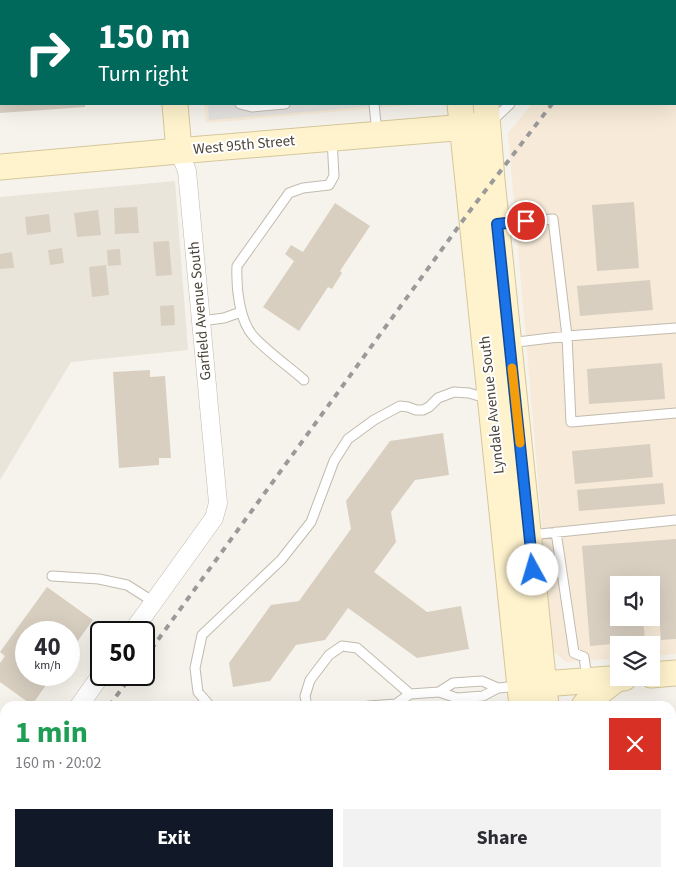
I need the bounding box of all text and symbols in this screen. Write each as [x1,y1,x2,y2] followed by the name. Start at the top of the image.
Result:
[98,12,190,62] text: 150 m
[15,20,80,85] icon: right
[98,58,188,90] text: Turn right
[192,130,296,160] street label: West 95th Street
[505,200,547,242] pin
[512,207,540,235] icon: arrive
[183,241,217,381] street label: Garfield Avenue South
[474,335,510,475] street label: Lyndale Avenue South
[506,543,558,595] position arrow
[610,576,660,686] map controls
[610,576,660,626] button: sound
[90,621,155,686] speed limit sign: 50
[34,629,61,665] text: 40
[610,636,660,686] button: layers
[34,657,61,674] text: km/h
[15,711,88,754] text: 1 min
[609,718,661,770] button: close
[15,752,102,774] text: 160 m · 20:02
[15,809,333,867] button: Exit
[343,809,661,867] button: Share

